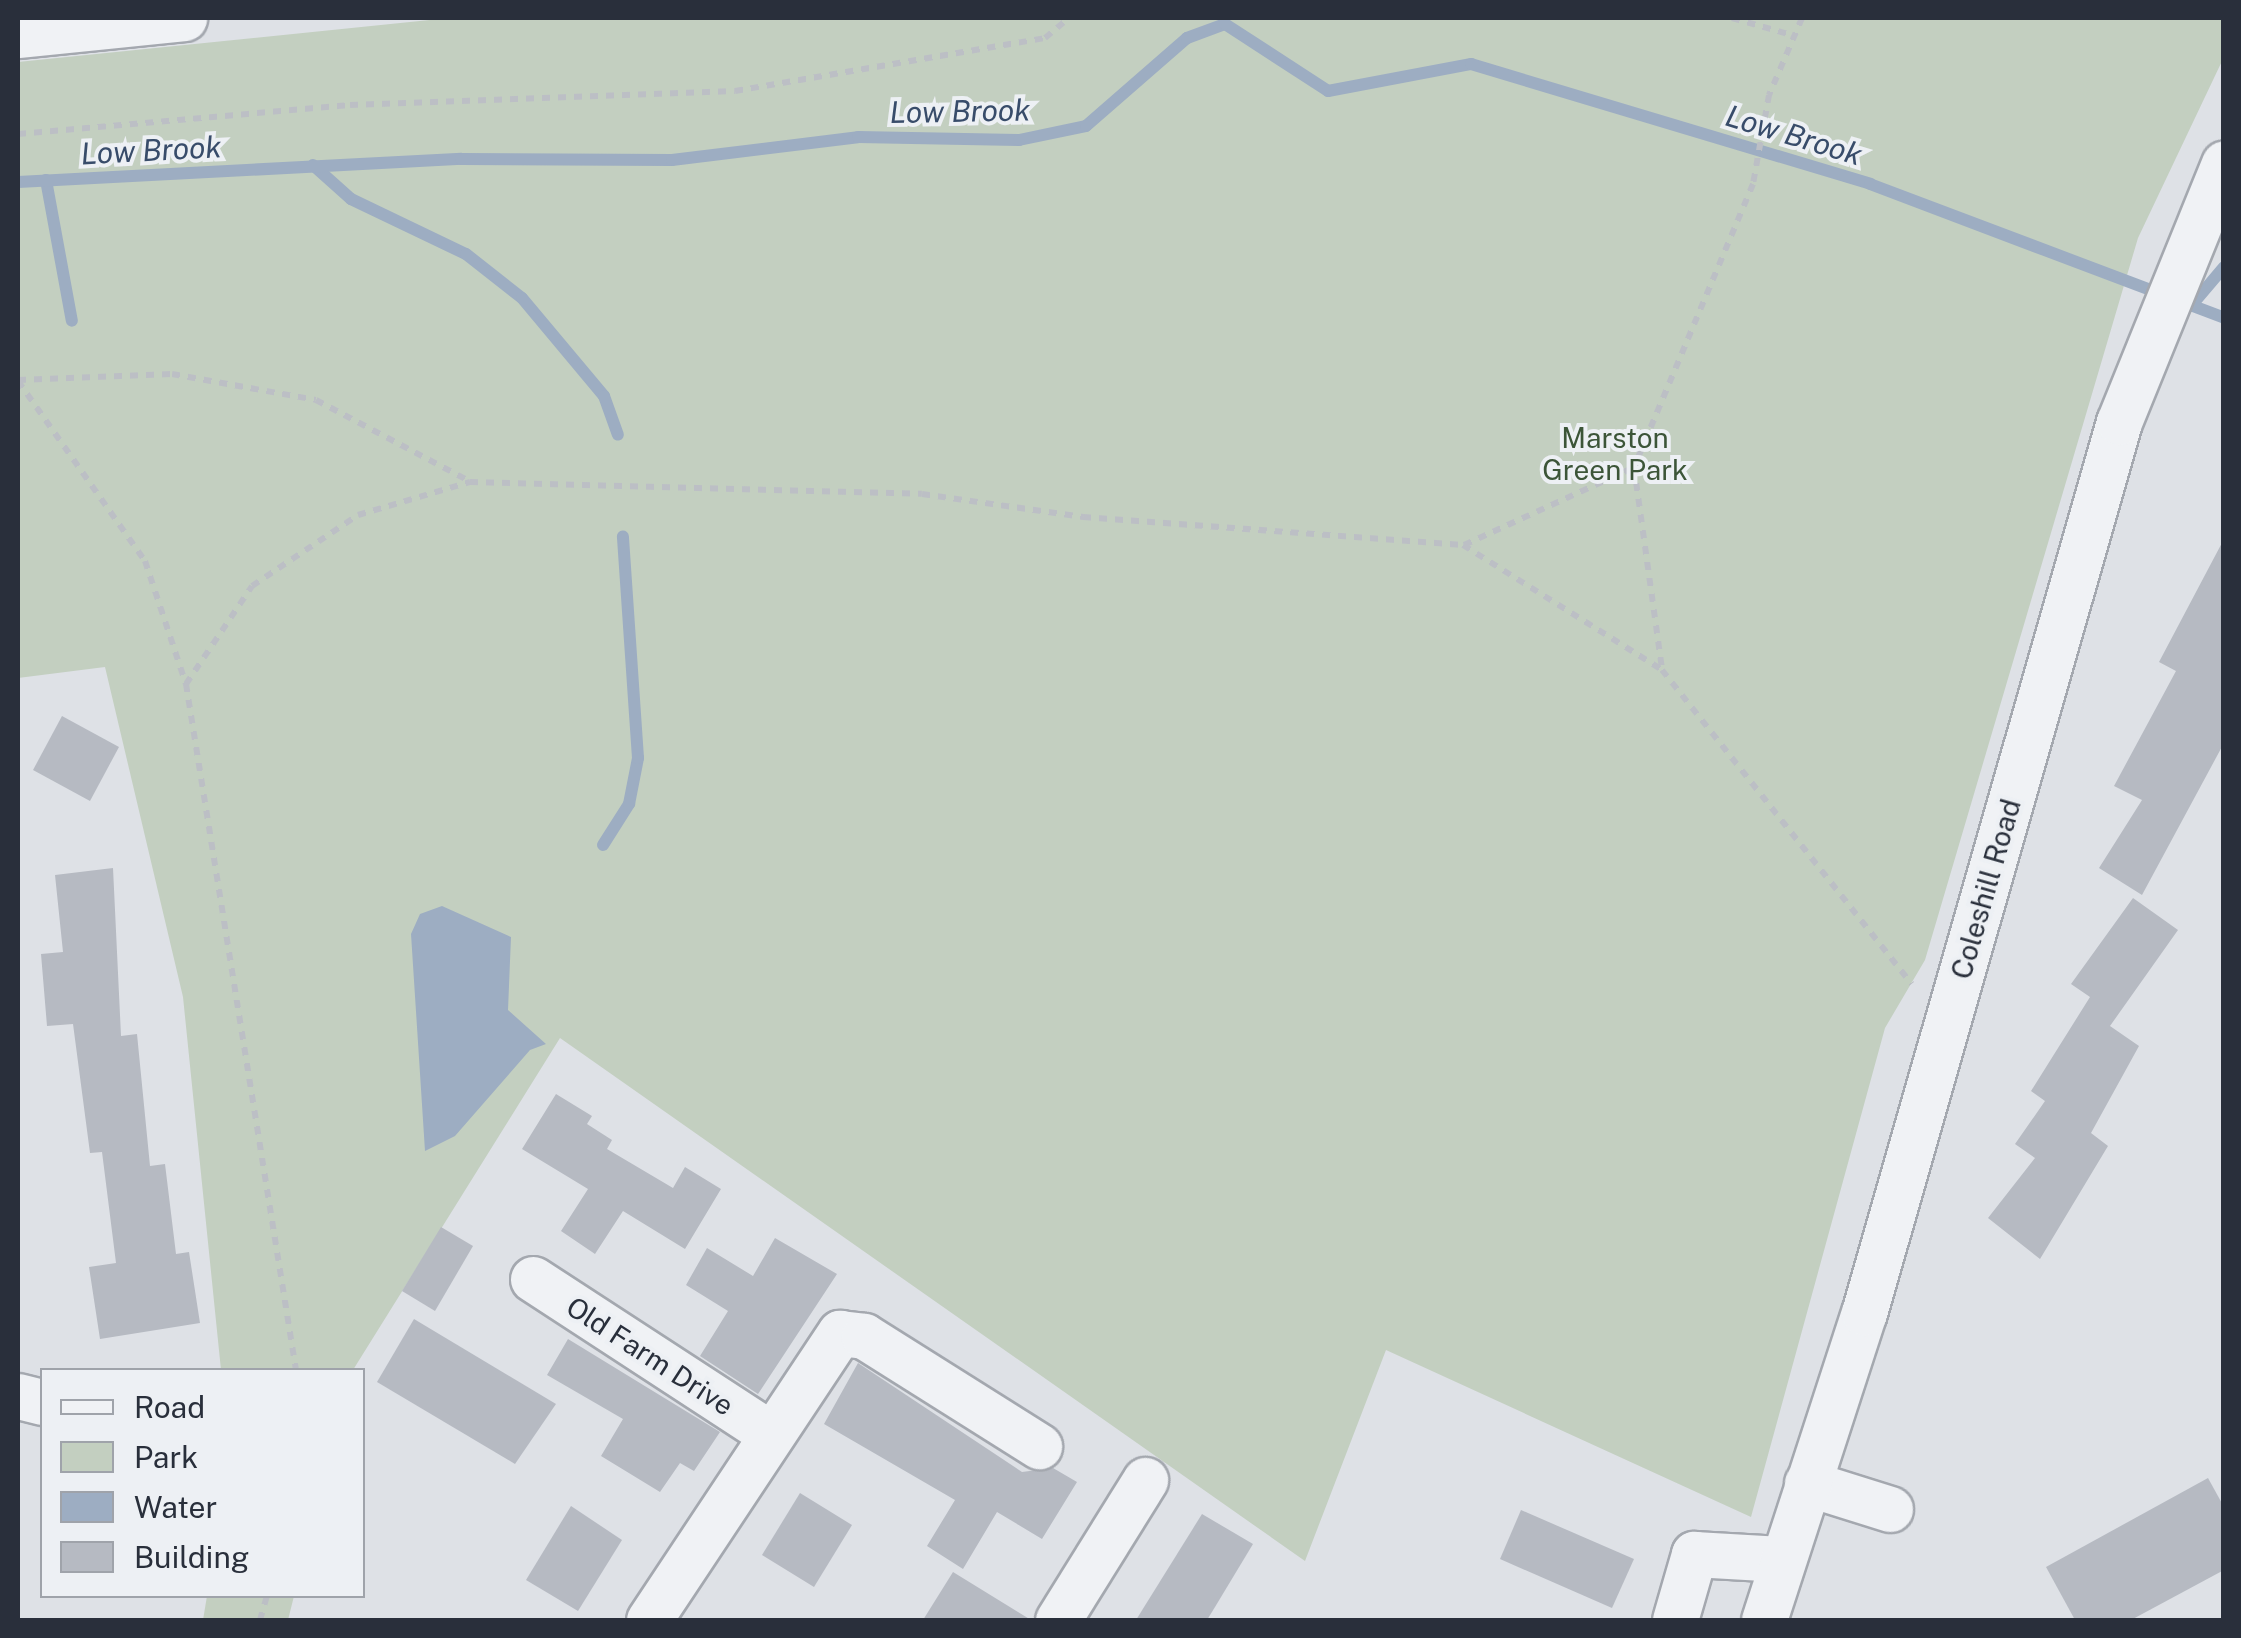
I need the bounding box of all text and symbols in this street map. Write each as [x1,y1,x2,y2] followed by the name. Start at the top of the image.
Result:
[889,92,1031,130] water label: Low Brook
[1721,97,1867,173] water label: Low Brook
[80,128,222,172] water label: Low Brook
[1542,421,1688,487] park label: Marston Green Park
[1944,795,2028,983] street label: Coleshill Road
[560,1290,740,1422] street label: Old Farm Drive
[40,1368,365,1598] legend
[134,1389,205,1425] text: Road
[134,1439,198,1475] text: Park
[134,1489,217,1525] text: Water
[134,1539,249,1575] text: Building

